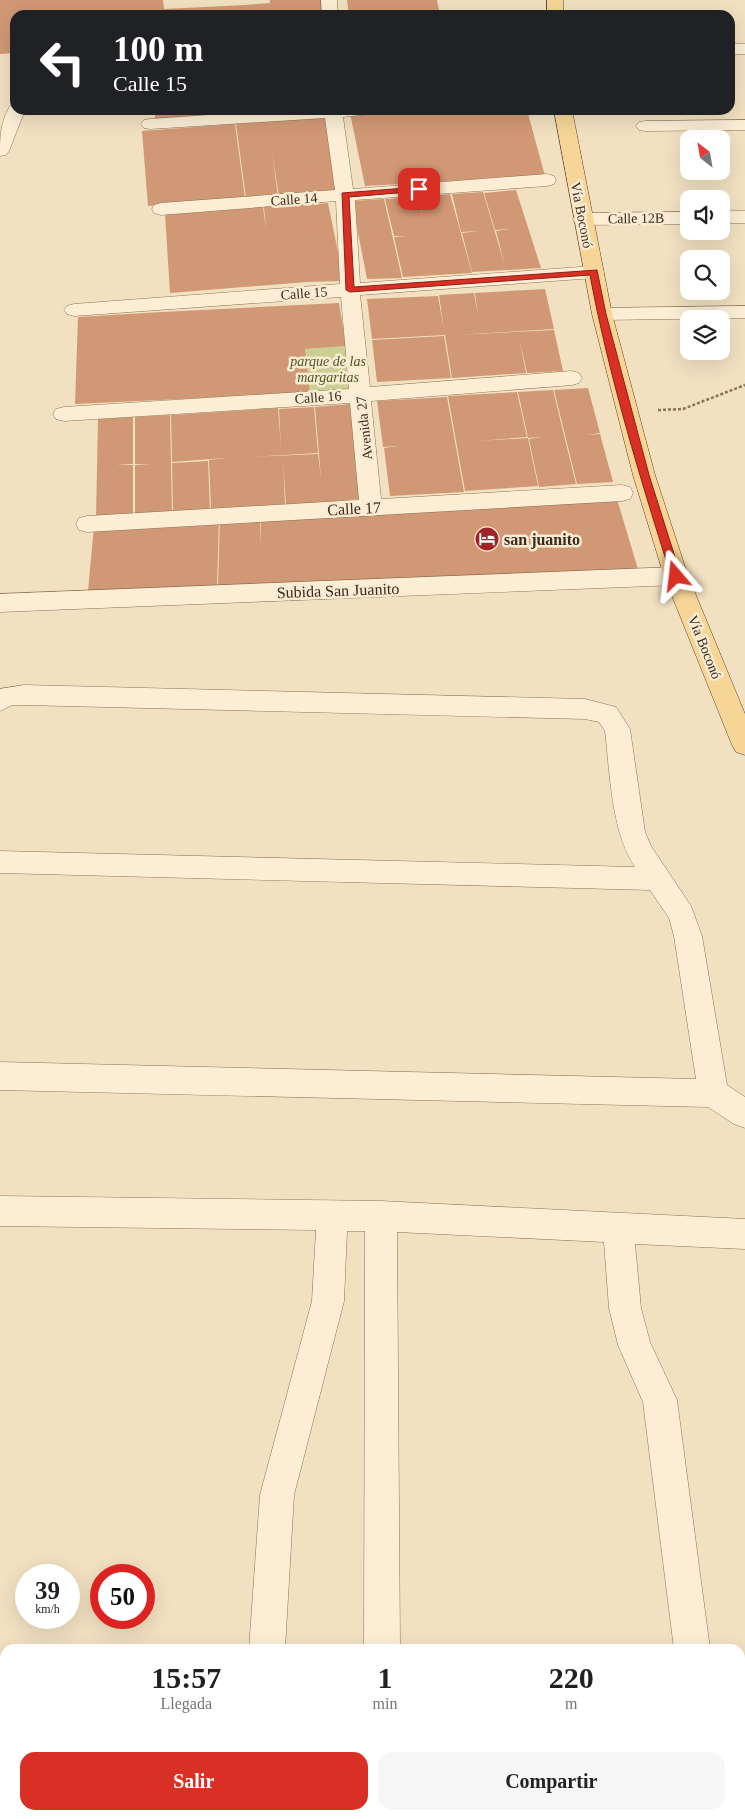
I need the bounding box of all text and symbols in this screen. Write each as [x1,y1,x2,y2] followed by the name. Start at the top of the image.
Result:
[30,30,95,95] icon: left
[113,30,203,69] text: 100 m
[113,71,187,96] text: Calle 15
[680,130,730,180] north arrow
[680,130,730,360] map controls
[398,168,440,210] pin
[405,175,433,203] icon: arrive
[568,181,595,250] street label: Vía Boconó
[270,190,318,209] street label: Calle 14
[680,190,730,240] button: sound
[608,211,664,226] street label: Calle 12B
[680,250,730,300] button: search
[280,284,328,303] street label: Calle 15
[680,310,730,360] button: layers
[289,354,366,385] park label: parque de las margaritas
[294,388,342,407] street label: Calle 16
[354,395,375,461] street label: Avenida 27
[327,499,381,518] street label: Calle 17
[474,526,500,552] hotel icon: san juanito
[504,531,580,549] place label: san juanito
[649,549,701,601] position arrow
[276,580,400,601] street label: Subida San Juanito
[685,613,724,681] street label: Vía Boconó
[90,1564,155,1629] speed limit sign: 50
[35,1577,60,1604] text: 39
[35,1602,60,1616] text: km/h
[151,1661,221,1694] text: 15:57
[377,1661,392,1694] text: 1
[549,1661,594,1694] text: 220
[161,1695,212,1712] text: Llegada
[373,1695,397,1712] text: min
[565,1695,577,1712] text: m
[20,1752,368,1810] button: Salir
[378,1752,725,1810] button: Compartir

